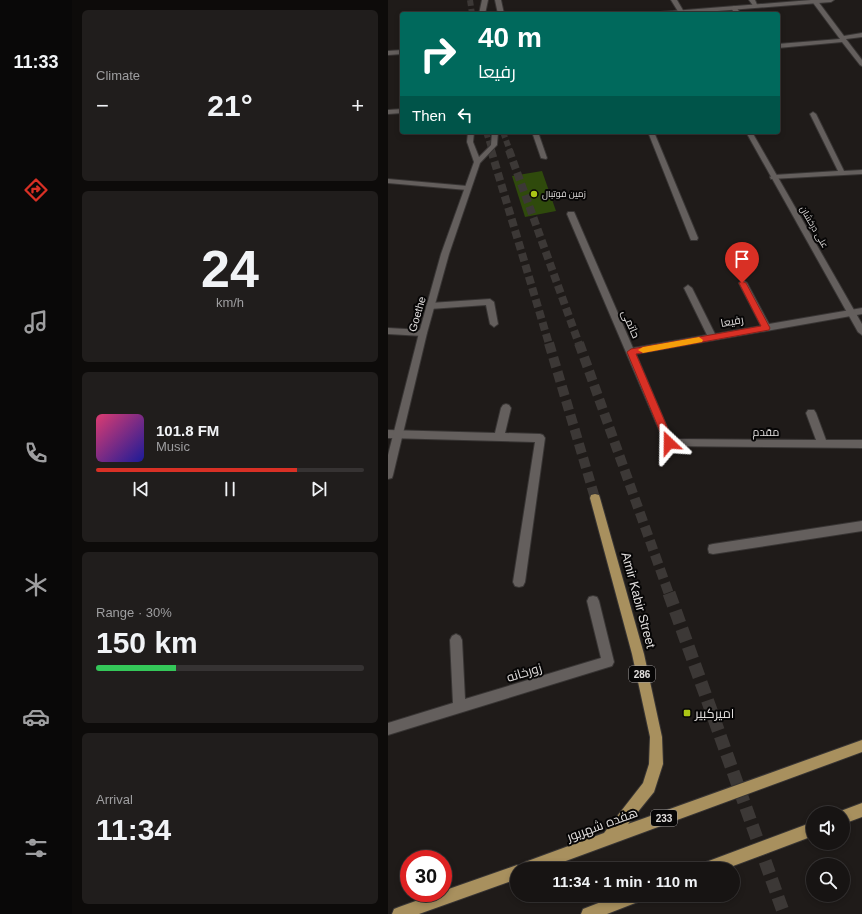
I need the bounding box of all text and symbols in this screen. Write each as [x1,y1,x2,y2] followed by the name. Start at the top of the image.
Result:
[478,22,542,53] text: 40 m
[412,28,464,80] icon: right
[13,52,59,72] text: 11:33
[478,62,516,82] text: رفیعا
[96,68,140,83] text: Climate
[207,89,253,122] text: 21°
[96,93,109,118] text: −
[351,93,364,118] text: +
[454,104,476,126] icon: left
[412,107,446,124] text: Then
[22,176,50,204] icon: directions
[529,189,539,199] marker: زمین فوتبال
[542,189,586,200] place label: زمین فوتبال
[798,204,830,250] street label: علی درخشان
[201,240,259,298] text: 24
[725,242,759,283] pin
[731,248,753,270] icon: arrive
[216,295,244,310] text: km/h
[406,295,428,333] street label: Goethe
[22,308,50,336] icon: music
[619,308,642,340] street label: حاتمی
[720,313,745,330] street label: رفیعا
[156,422,219,439] text: 101.8 FM
[648,422,690,464] position arrow
[753,426,779,440] street label: مقدم
[22,439,50,467] icon: phone
[156,439,190,454] text: Music
[130,478,152,500] icon: previous
[219,478,241,500] icon: pause
[308,478,330,500] icon: next
[618,550,659,650] street label: Amir Kabir Street
[22,571,50,599] icon: climate
[96,605,172,620] text: Range · 30%
[96,626,198,659] text: 150 km
[505,660,544,685] street label: زورخانه
[629,666,655,682] road number: 286
[22,703,50,731] icon: car
[694,706,734,721] place label: امیرکبیر
[682,708,692,718] marker: امیرکبیر
[96,792,133,807] text: Arrival
[564,805,640,845] street label: هفده شهریور
[806,806,850,902] map controls
[806,806,850,850] button: sound
[651,810,677,826] road number: 233
[96,813,171,846] text: 11:34
[22,834,50,862] icon: filters
[400,850,452,902] speed limit sign: 30
[806,858,850,902] button: search
[552,873,698,890] text: 11:34 · 1 min · 110 m

